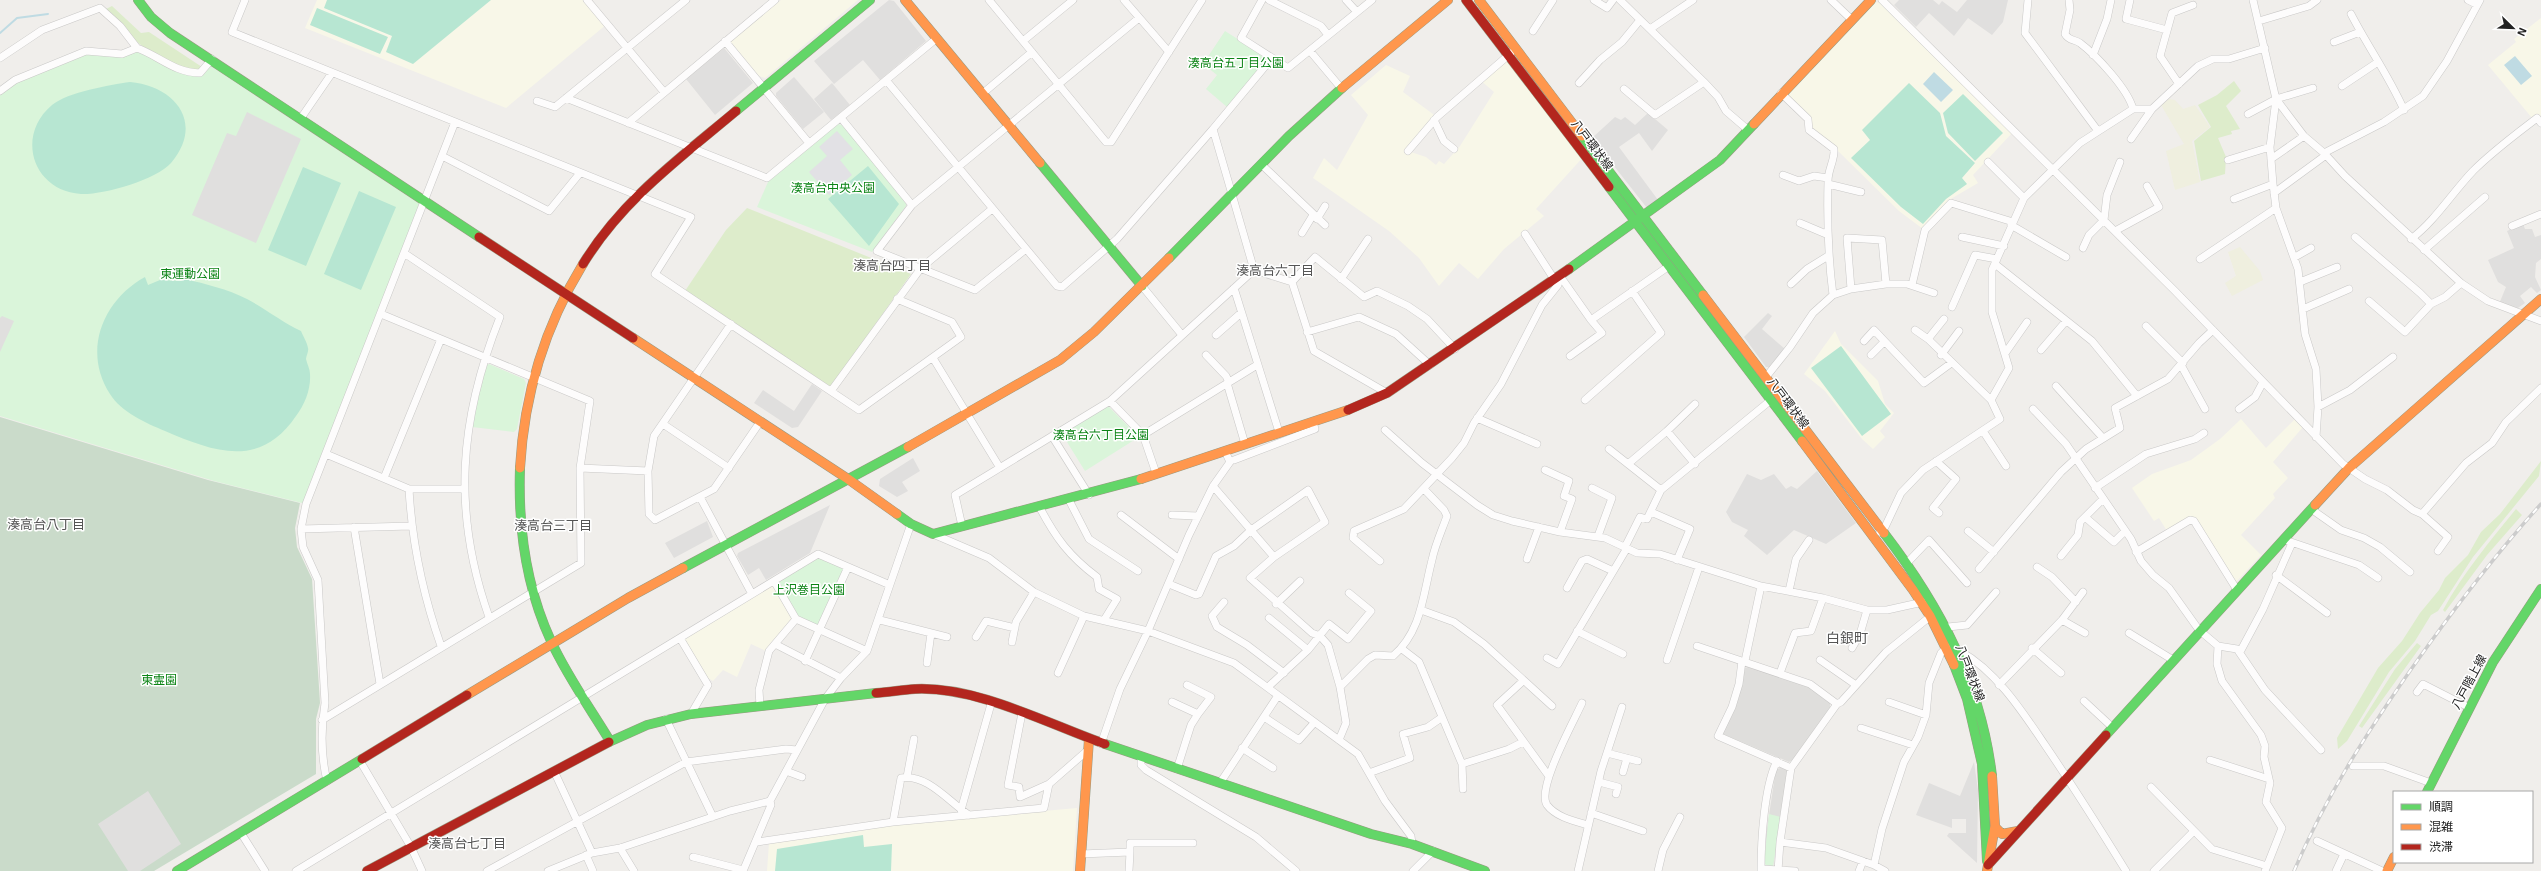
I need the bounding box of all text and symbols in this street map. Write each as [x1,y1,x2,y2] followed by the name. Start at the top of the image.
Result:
[2493,8,2533,48] north arrow
[2515,26,2530,38] text: N
[1188,55,1284,69] park label: 湊高台五丁目公園
[1569,116,1616,173] street label: 八戸環状線
[791,180,875,194] park label: 湊高台中央公園
[853,257,931,273] district label: 湊高台四丁目
[1236,262,1314,278] district label: 湊高台六丁目
[160,266,220,280] park label: 東運動公園
[1765,374,1812,431] street label: 八戸環状線
[1053,427,1149,441] park label: 湊高台六丁目公園
[7,516,85,532] district label: 湊高台八丁目
[514,517,592,533] district label: 湊高台三丁目
[773,582,845,596] park label: 上沢巻目公園
[1826,629,1868,646] district label: 白銀町
[1954,642,1988,703] street label: 八戸環状線
[2448,652,2488,711] street label: 八戸階上線
[141,672,177,686] park label: 東霊園
[2393,791,2533,863] legend
[2429,799,2453,813] text: 順調
[2429,819,2453,833] text: 混雑
[428,835,506,851] district label: 湊高台七丁目
[2429,839,2453,853] text: 渋滞

